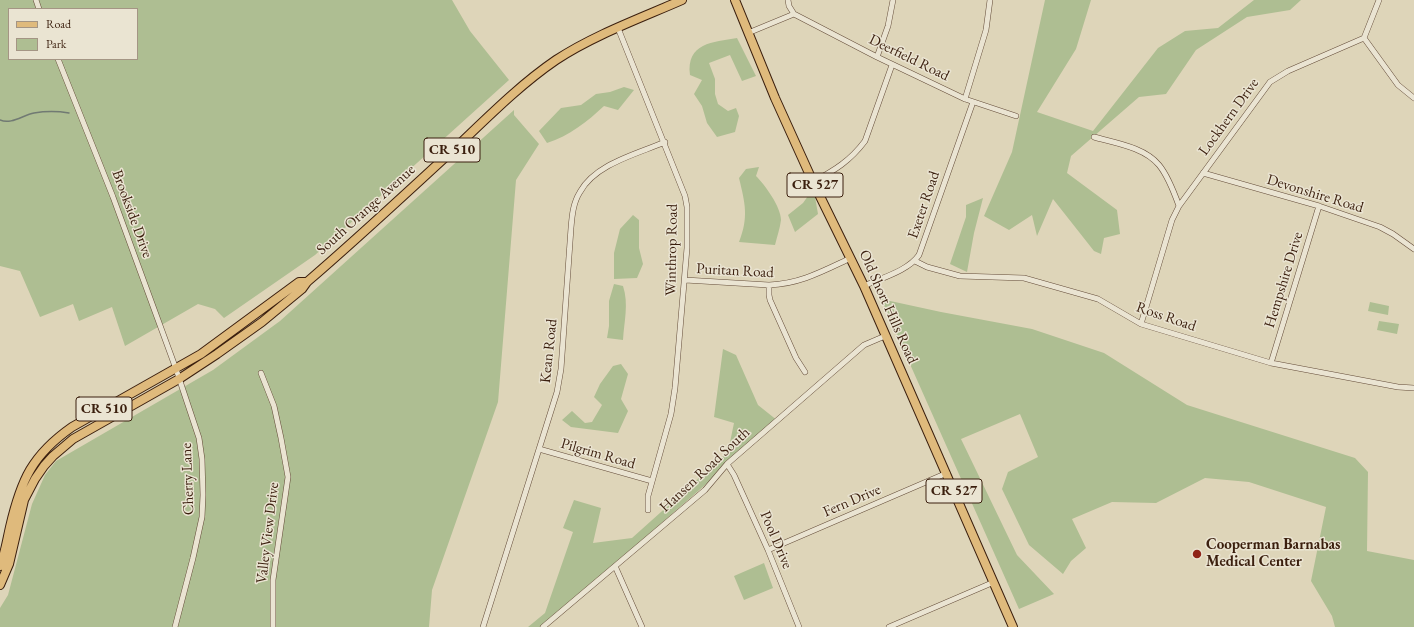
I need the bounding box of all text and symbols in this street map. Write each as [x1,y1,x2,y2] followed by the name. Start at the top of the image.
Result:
[8,8,138,60] legend
[46,16,71,32] text: Road
[866,31,952,85] street label: Deerfield Road
[46,36,66,52] text: Park
[1195,75,1263,159] street label: Lockhern Drive
[424,138,480,162] road number: CR 510
[313,161,419,259] street label: South Orange Avenue
[108,167,156,261] street label: Brookside Drive
[904,169,944,241] street label: Exeter Road
[1264,171,1366,217] street label: Devonshire Road
[787,173,843,197] road number: CR 527
[662,204,682,296] street label: Winthrop Road
[1261,230,1307,330] street label: Hempshire Drive
[855,247,921,367] street label: Old Short Hills Road
[696,260,774,282] street label: Puritan Road
[1134,298,1198,336] street label: Ross Road
[537,318,561,384] street label: Kean Road
[76,397,132,421] road number: CR 510
[656,424,754,516] street label: Hansen Road South
[559,435,637,473] street label: Pilgrim Road
[178,443,198,515] street label: Cherry Lane
[926,479,982,503] road number: CR 527
[253,481,283,585] street label: Valley View Drive
[820,481,884,521] street label: Fern Drive
[756,509,796,571] street label: Pool Drive
[1206,536,1340,571] place label: Cooperman Barnabas Medical Center
[1191,548,1203,560] marker: Cooperman Barnabas Medical Center

